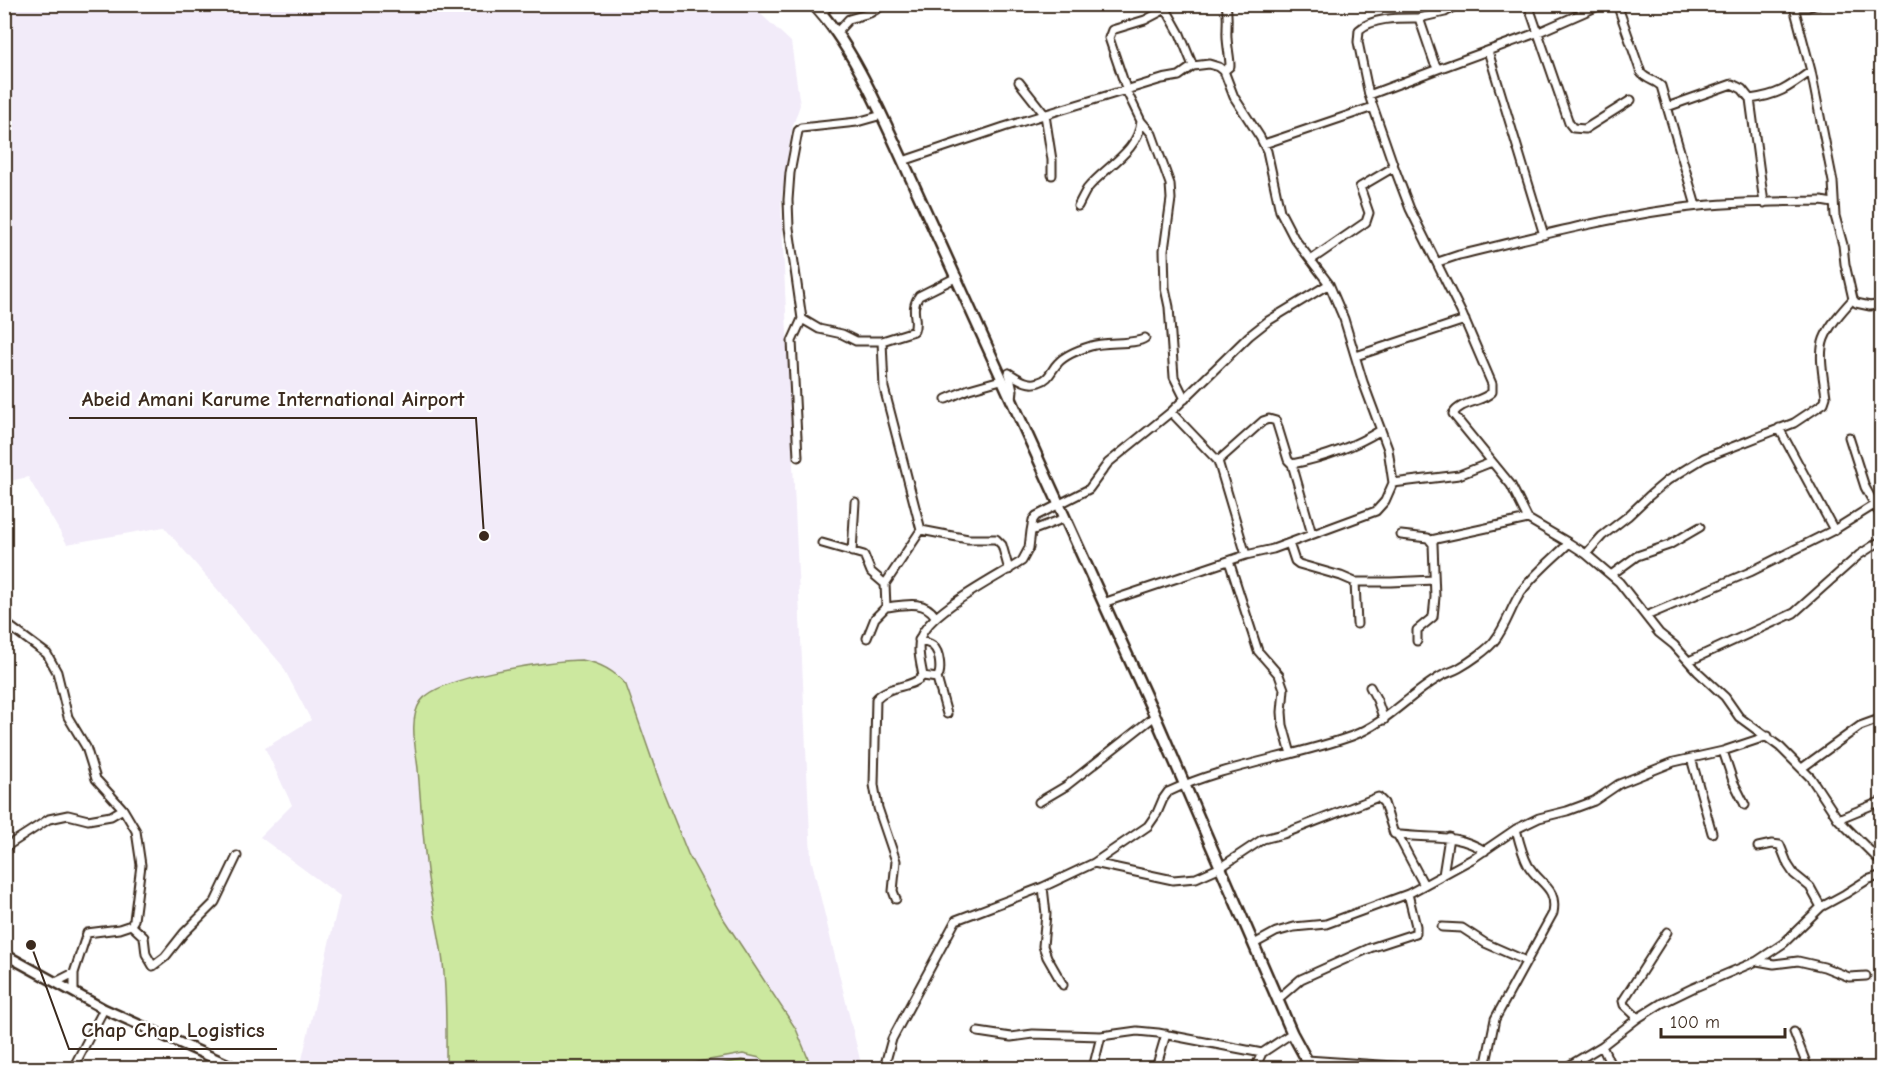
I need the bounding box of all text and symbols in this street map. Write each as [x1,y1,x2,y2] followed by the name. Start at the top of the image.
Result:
[69,379,476,418] callout: Abeid Amani Karume International Airport
[82,387,465,411] text: Abeid Amani Karume International Airport
[1661,1001,1786,1039] scale bar
[69,1010,277,1049] callout: Chap Chap Logistics
[1670,1012,1720,1033] text: 100 m
[81,1018,265,1042] text: Chap Chap Logistics

